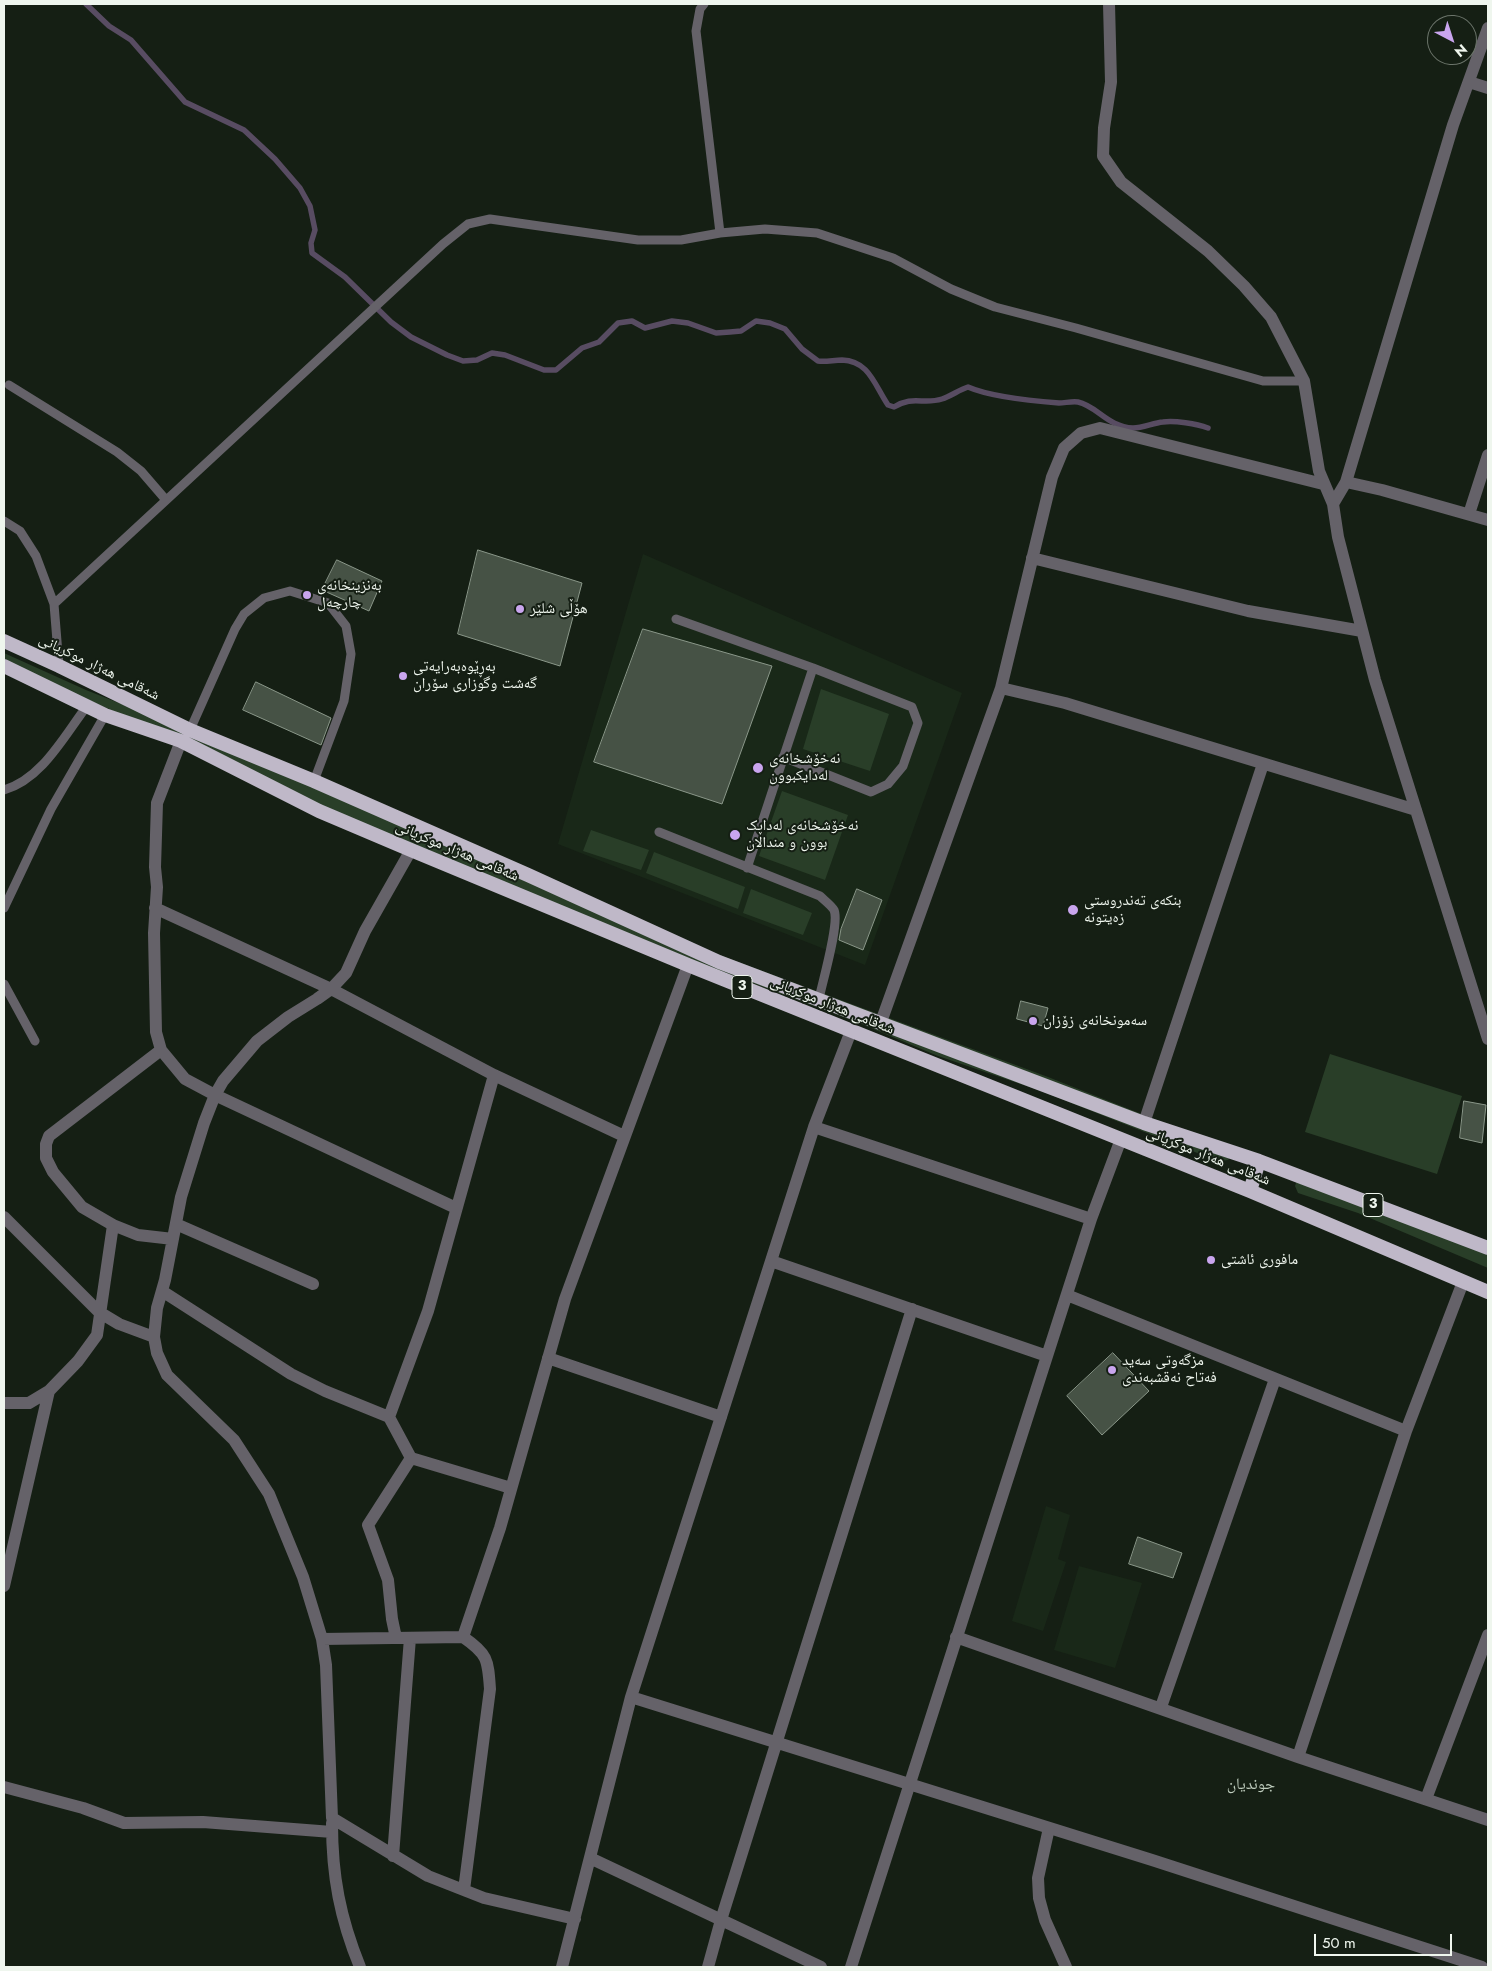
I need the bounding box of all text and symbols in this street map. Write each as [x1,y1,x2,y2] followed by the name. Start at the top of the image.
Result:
[1427,15,1477,65] north arrow
[1450,39,1472,62] text: N
[317,577,382,612] place label: بەنزینخانەی چارچەل
[301,589,313,601] marker: بەنزینخانەی چارچەل
[530,600,588,618] place label: هۆڵی شلێر
[514,603,526,615] marker: هۆڵی شلێر
[36,631,162,705] street label: شەقامی ھەژار موکریانی
[413,658,537,693] place label: بەڕێوەبەرایەتی گەشت وگوزاری سۆران
[397,670,409,682] marker: بەڕێوەبەرایەتی گەشت وگوزاری سۆران
[769,750,840,785] place label: نەخۆشخانەی لەدایکبوون
[751,761,765,775] marker: نەخۆشخانەی لەدایکبوون
[746,817,858,852] place label: نەخۆشخانەی لەدایک بوون و منداڵان
[393,818,521,886] street label: شەقامی ھەژار موکریانی
[728,828,742,842] marker: نەخۆشخانەی لەدایک بوون و منداڵان
[1084,892,1181,927] place label: بنکەی تەندروستی زەیتونە
[1066,903,1080,917] marker: بنکەی تەندروستی زەیتونە
[767,973,897,1039] street label: شەقامی ھەژار موکریانی
[732,976,752,999] road number: 3
[1043,1012,1147,1030] place label: سەمونخانەی زۆزان
[1027,1015,1039,1027] marker: سەمونخانەی زۆزان
[1143,1124,1273,1190] street label: شەقامی ھەژار موکریانی
[1363,1194,1383,1216] road number: 3
[1221,1251,1298,1269] place label: مافوری ئاشتی
[1205,1254,1217,1266] marker: مافوری ئاشتی
[1122,1352,1217,1387] place label: مزگەوتی سەید فەتاح نەقشبەندی
[1106,1364,1118,1376] marker: مزگەوتی سەید فەتاح نەقشبەندی
[1227,1775,1275,1795] district label: جوندیان
[1317,1924,1454,1956] scale bar
[1322,1932,1356,1954] text: 50 m

